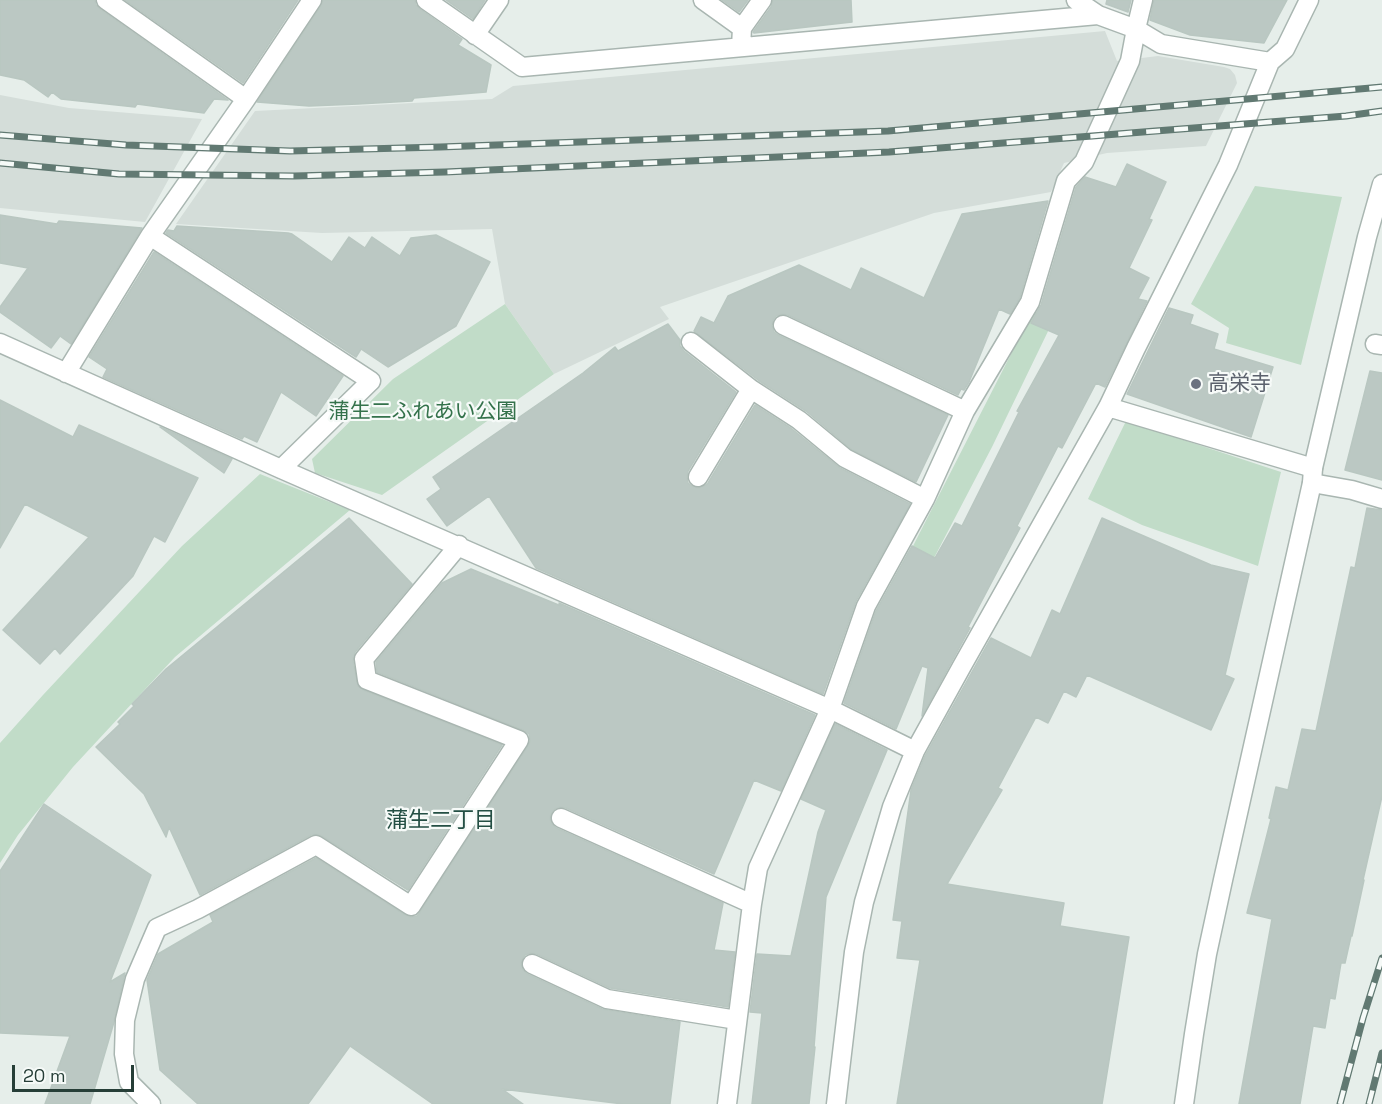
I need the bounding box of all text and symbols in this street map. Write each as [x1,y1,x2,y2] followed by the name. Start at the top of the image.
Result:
[1208,371,1271,397] place label: 高栄寺
[1189,377,1203,391] marker: 高栄寺
[329,399,517,425] park label: 蒲生二ふれあい公園
[386,808,496,834] district label: 蒲生二丁目
[15,1053,136,1091] scale bar
[23,1064,66,1087] text: 20 m

